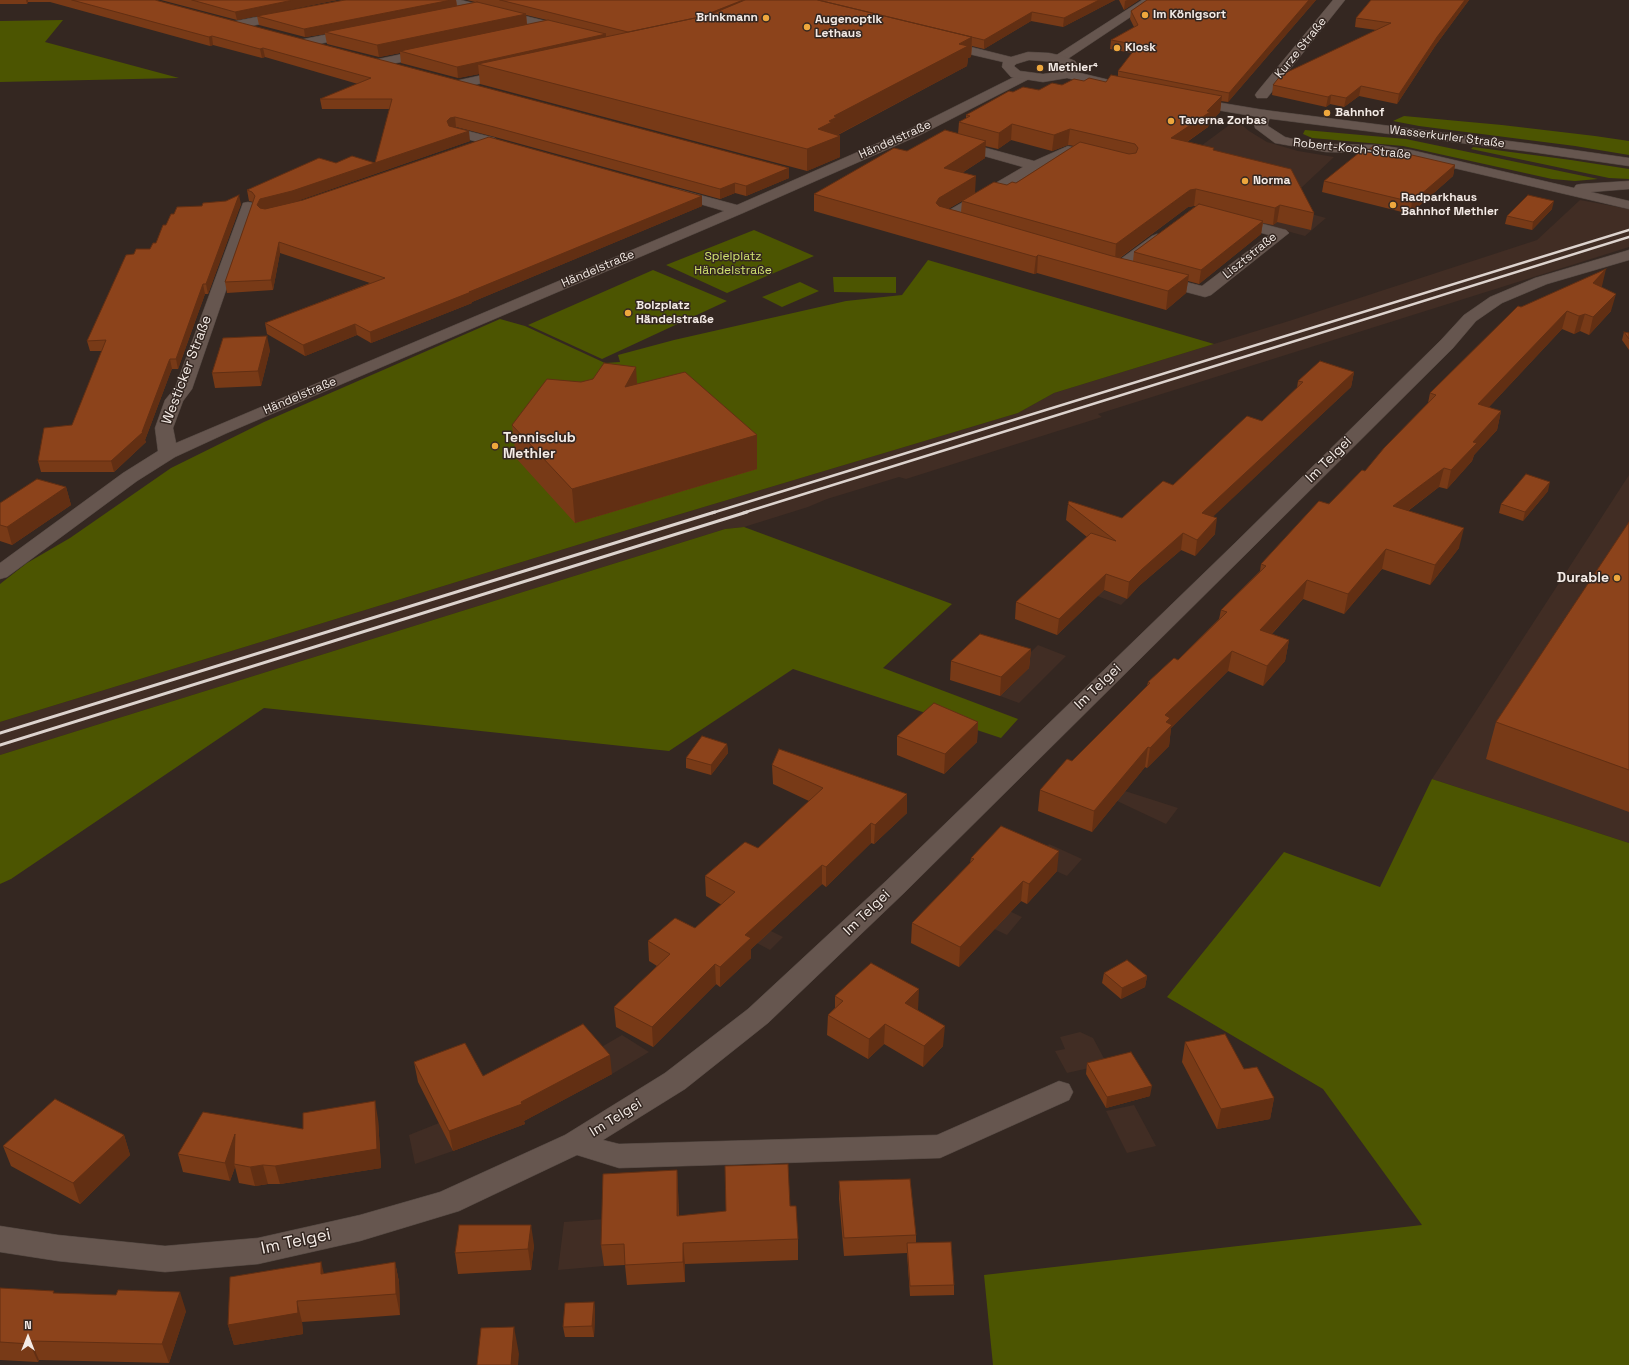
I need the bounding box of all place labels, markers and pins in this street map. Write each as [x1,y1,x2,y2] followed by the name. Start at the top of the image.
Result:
[1153,8,1226,22] place label: Im Königsort
[1140,10,1150,20] marker: Im Königsort
[696,11,758,25] place label: Brinkmann
[761,13,771,23] marker: Brinkmann
[815,13,882,41] place label: Augenoptik Lethaus
[802,22,812,32] marker: Augenoptik Lethaus
[1125,41,1156,55] place label: Kiosk
[1112,43,1122,53] marker: Kiosk
[1048,61,1098,75] place label: Methler⁴
[1035,63,1045,73] marker: Methler⁴
[1335,106,1384,120] place label: Bahnhof
[1322,108,1332,118] marker: Bahnhof
[1179,114,1267,128] place label: Taverna Zorbas
[1166,116,1176,126] marker: Taverna Zorbas
[1253,174,1290,188] place label: Norma
[1240,176,1250,186] marker: Norma
[1401,191,1499,219] place label: Radparkhaus Bahnhof Methler
[1388,200,1398,210] marker: Radparkhaus Bahnhof Methler
[636,299,714,327] place label: Bolzplatz Händelstraße
[623,308,633,318] marker: Bolzplatz Händelstraße
[503,430,576,462] place label: Tennisclub Methler
[490,441,500,451] marker: Tennisclub Methler
[1557,570,1609,586] place label: Durable
[1612,573,1622,583] marker: Durable

